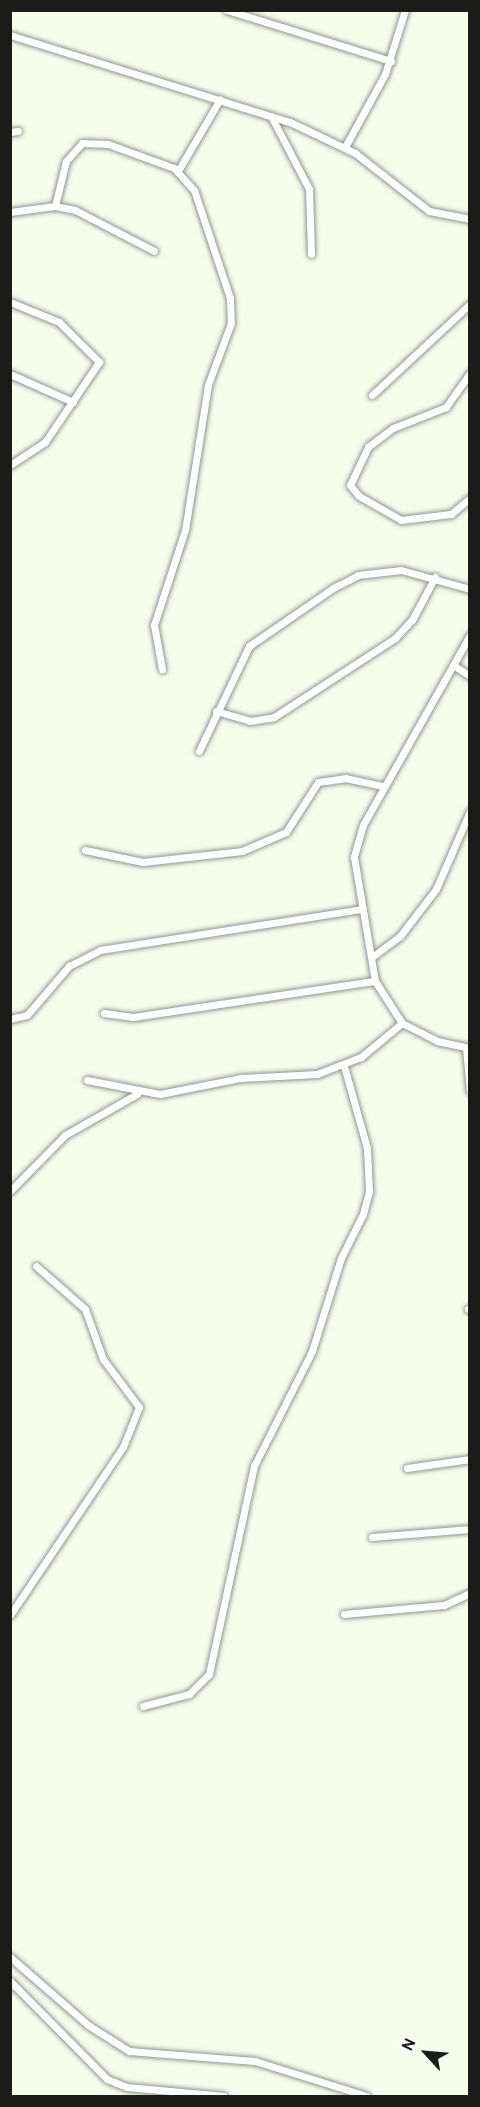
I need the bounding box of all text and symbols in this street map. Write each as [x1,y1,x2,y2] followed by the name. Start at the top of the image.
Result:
[396,2023,456,2083] north arrow
[398,2036,421,2055] text: N

